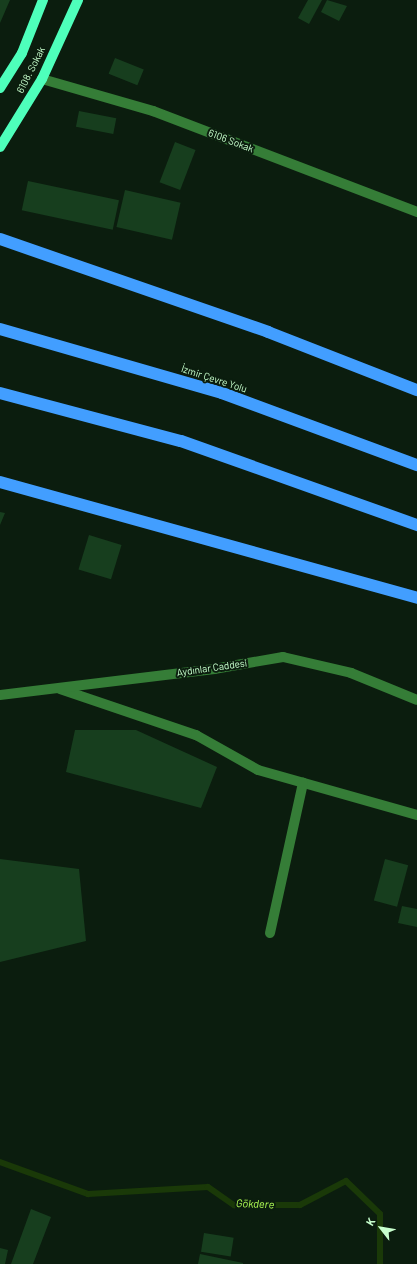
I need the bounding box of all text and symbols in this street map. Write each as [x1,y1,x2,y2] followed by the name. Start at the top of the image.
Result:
[14,45,48,95] street label: 6108. Sokak
[207,127,255,155] street label: 6106 Sokak
[180,363,248,395] street label: İzmir Çevre Yolu
[176,657,248,679] street label: Aydınlar Caddesi
[236,1197,274,1211] water label: Gökdere
[361,1208,401,1248] north arrow
[363,1215,378,1228] text: K

